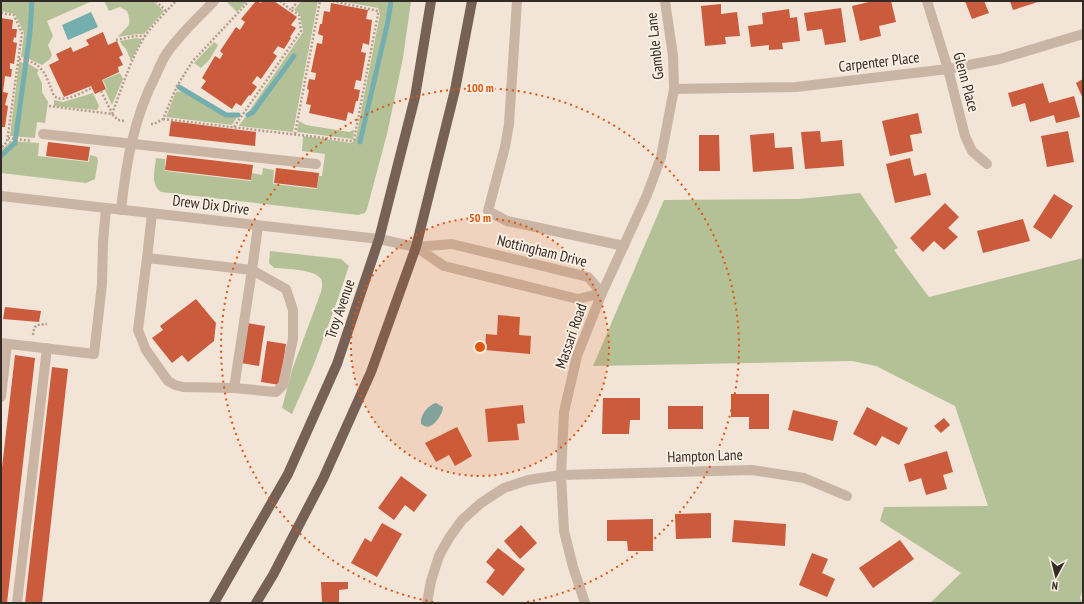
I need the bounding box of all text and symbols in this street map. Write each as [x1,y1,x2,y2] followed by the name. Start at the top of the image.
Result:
[642,12,667,81] street label: Gamble Lane
[838,47,920,76] street label: Carpenter Place
[949,50,984,114] street label: Glenn Place
[466,80,494,95] text: 100 m
[172,190,251,219] street label: Drew Dix Drive
[469,210,491,225] text: 50 m
[495,230,589,271] street label: Nottingham Drive
[320,277,359,341] street label: Troy Avenue
[551,301,591,371] street label: Massari Road
[473,340,487,354] centre of rings
[667,445,743,466] street label: Hampton Lane
[1036,556,1076,596] north arrow
[1051,579,1059,593] text: N

